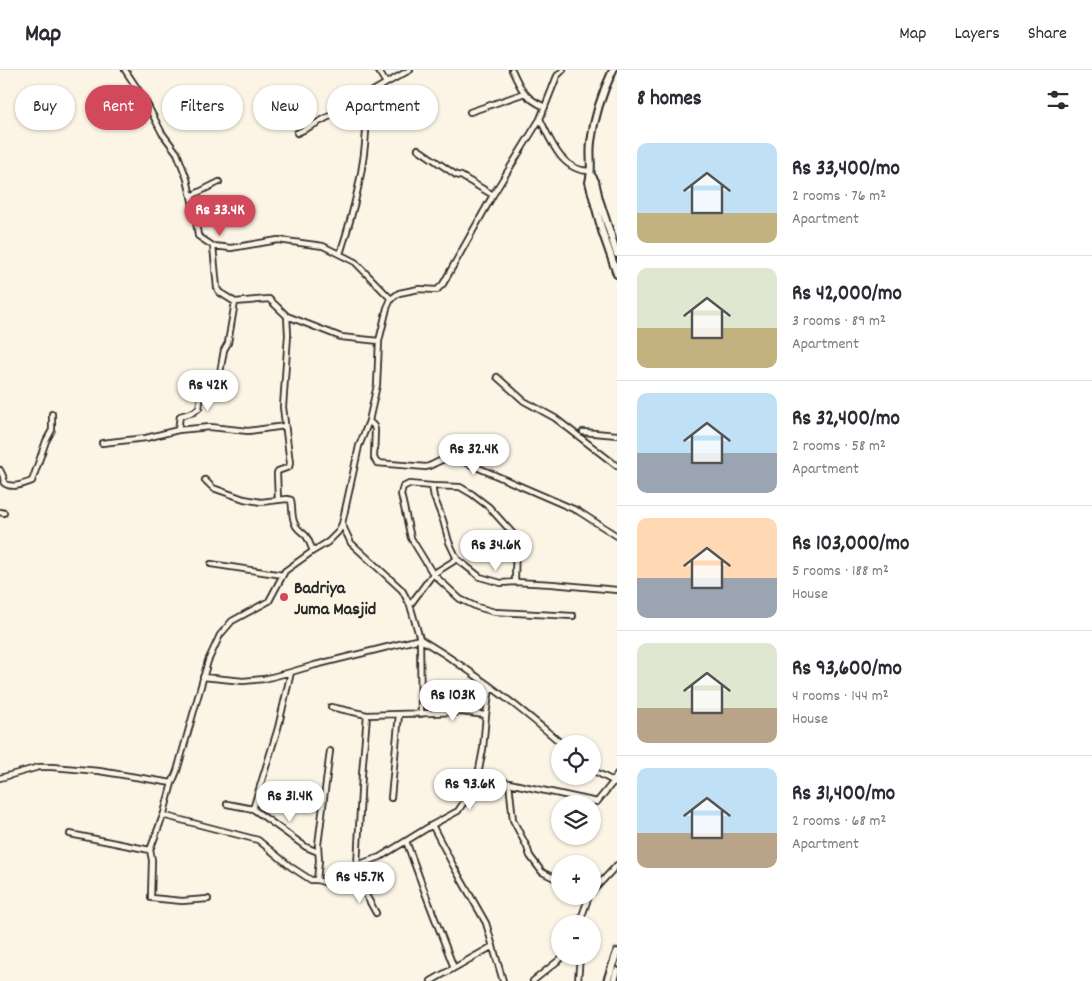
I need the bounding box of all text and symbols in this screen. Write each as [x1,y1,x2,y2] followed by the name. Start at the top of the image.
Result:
[25,18,61,52] text: Map
[899,22,926,47] text: Map
[954,22,1000,47] text: Layers
[1028,22,1067,47] text: Share
[15,85,75,130] chip: Buy
[85,85,152,130] chip: Rent
[162,85,243,130] chip: Filters
[253,85,317,130] chip: New
[327,85,438,130] chip: Apartment
[637,85,702,115] text: 8 homes
[1044,86,1072,114] icon: filters
[792,155,900,185] text: Rs 33,400/mo
[677,163,737,223] icon: home
[792,185,886,208] text: 2 rooms · 76 m²
[168,194,272,237] pin: Rs 33.4K
[195,199,245,222] text: Rs 33.4K
[792,208,859,231] text: Apartment
[792,280,902,310] text: Rs 42,000/mo
[677,288,737,348] icon: home
[792,310,886,333] text: 3 rooms · 89 m²
[792,333,859,356] text: Apartment
[167,370,249,412] pin: Rs 42K
[188,374,228,397] text: Rs 42K
[792,405,900,435] text: Rs 32,400/mo
[677,413,737,473] icon: home
[422,434,526,476] pin: Rs 32.4K
[792,435,886,458] text: 2 rooms · 58 m²
[450,438,498,461] text: Rs 32.4K
[792,458,859,481] text: Apartment
[444,530,548,572] pin: Rs 34.6K
[792,530,909,560] text: Rs 103,000/mo
[471,534,521,557] text: Rs 34.6K
[677,538,737,598] icon: home
[792,560,889,583] text: 5 rooms · 188 m²
[294,577,376,623] place label: Badriya Juma Masjid
[792,583,828,606] text: House
[278,591,290,603] marker: Badriya Juma Masjid
[792,655,902,685] text: Rs 93,600/mo
[677,663,737,723] icon: home
[407,680,499,722] pin: Rs 103K
[431,684,475,707] text: Rs 103K
[792,685,888,708] text: 4 rooms · 144 m²
[792,708,828,731] text: House
[551,735,601,965] map controls
[551,735,601,785] button: locate
[418,768,522,811] pin: Rs 93.6K
[445,773,495,796] text: Rs 93.6K
[238,780,342,823] pin: Rs 31.4K
[792,780,895,810] text: Rs 31,400/mo
[267,785,313,808] text: Rs 31.4K
[677,788,737,848] icon: home
[551,795,601,845] button: layers
[792,810,886,833] text: 2 rooms · 68 m²
[792,833,859,856] text: Apartment
[551,855,601,905] button: +
[308,862,412,904] pin: Rs 45.7K
[336,866,384,889] text: Rs 45.7K
[551,915,601,965] button: −

